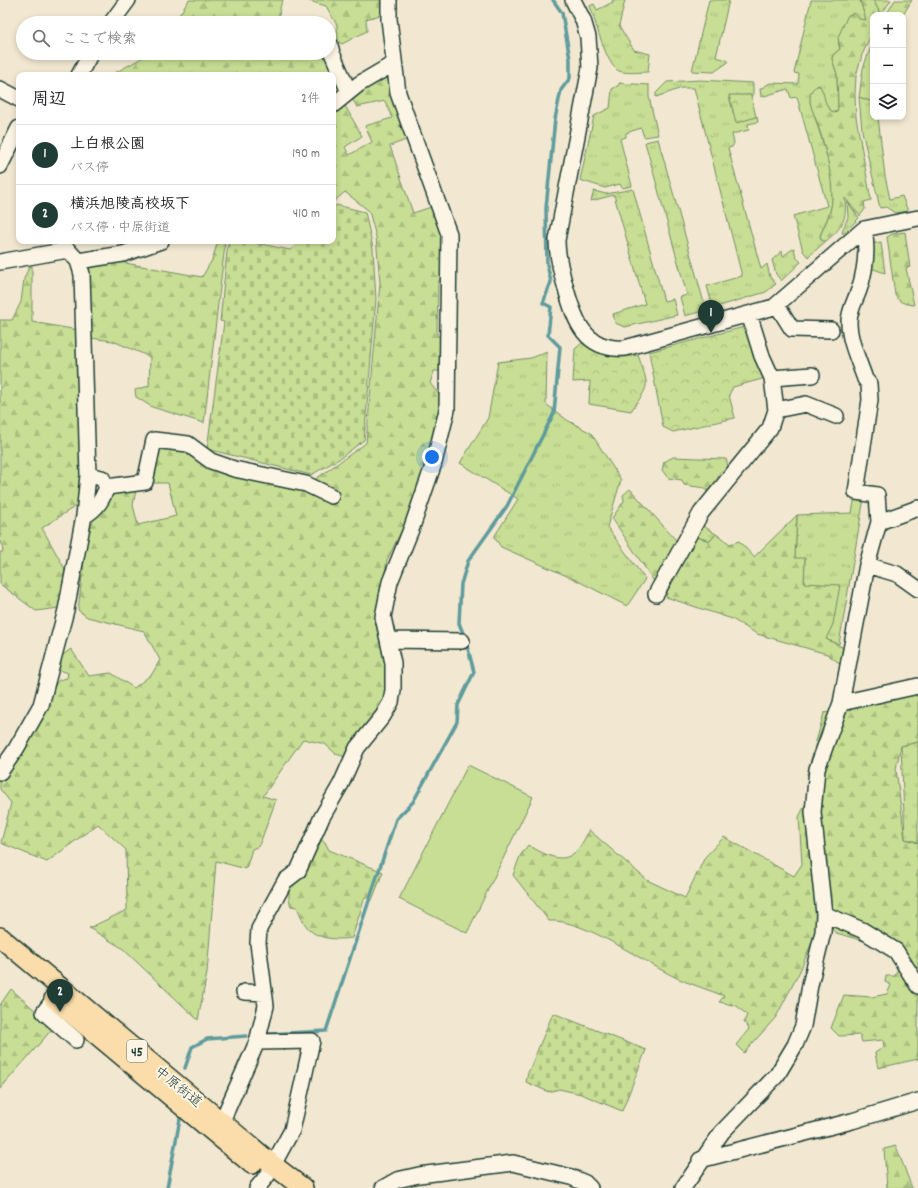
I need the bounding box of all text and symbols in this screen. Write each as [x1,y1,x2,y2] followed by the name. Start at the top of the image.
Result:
[870,12,906,120] map controls
[870,12,906,48] button: +
[16,16,336,60] search box
[30,27,52,49] icon: search
[62,29,137,51] text: ここで検索
[870,48,906,84] button: −
[870,84,906,120] button: layers
[32,89,66,113] text: 周辺
[301,90,320,109] text: 2件
[70,134,145,156] text: 上白根公園
[44,145,46,164] text: 1
[292,145,320,164] text: 190 m
[70,159,109,178] text: バス停
[70,194,190,216] text: 横浜旭陵高校坂下
[42,205,48,224] text: 2
[293,205,320,224] text: 410 m
[70,219,170,238] text: バス停 · 中原街道
[698,300,724,333] pin: 1
[422,447,442,467] your location
[47,979,73,1012] pin: 2
[127,1040,147,1062] road number: 45
[150,1062,206,1113] street label: 中原街道

